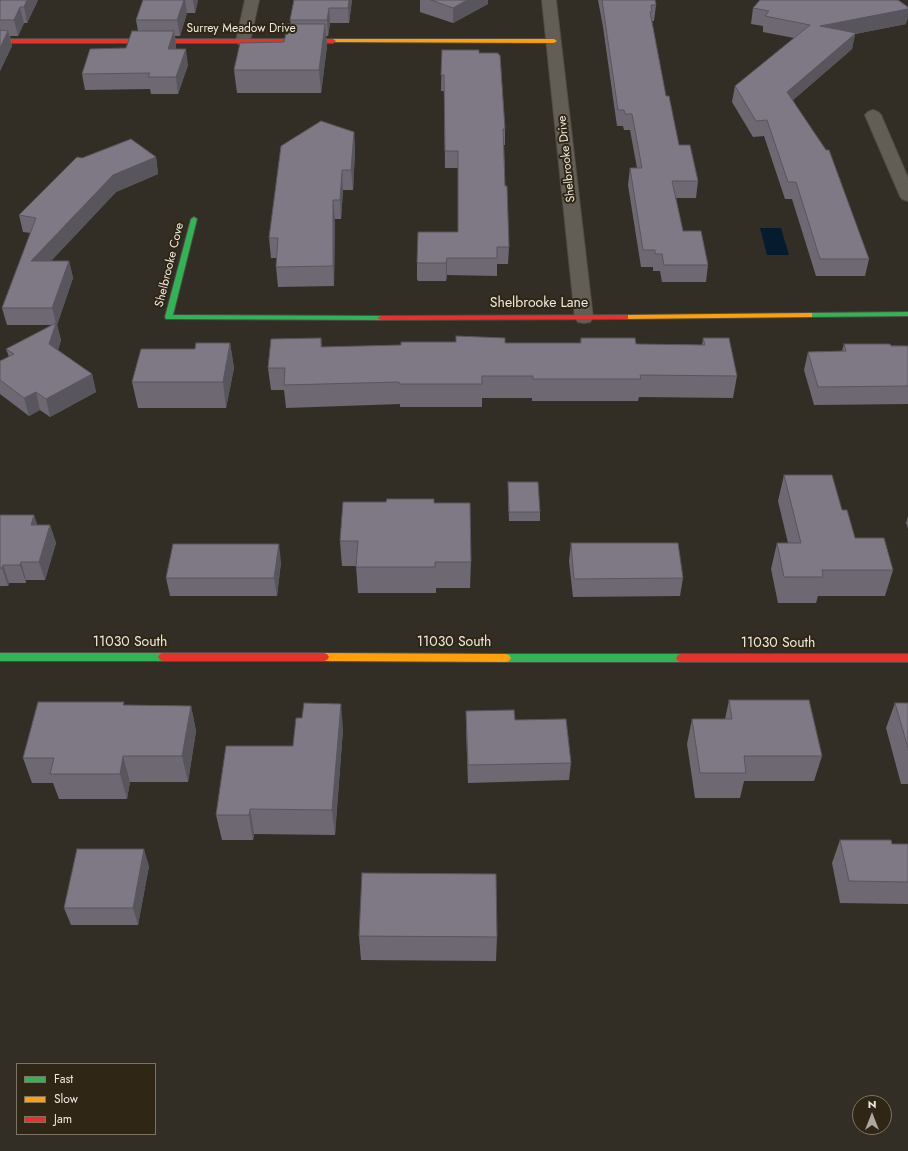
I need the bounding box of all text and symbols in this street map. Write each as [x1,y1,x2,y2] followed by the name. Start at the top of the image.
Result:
[186,22,296,36] street label: Surrey Meadow Drive
[555,115,579,203] street label: Shelbrooke Drive
[153,221,187,309] street label: Shelbrooke Cove
[490,296,588,312] street label: Shelbrooke Lane
[93,635,167,651] street label: 11030 South
[417,635,491,651] street label: 11030 South
[741,636,815,652] street label: 11030 South
[16,1063,156,1135] legend
[54,1070,73,1088] text: Fast
[54,1090,78,1108] text: Slow
[852,1095,892,1135] north arrow
[868,1096,876,1112] text: N
[54,1110,72,1128] text: Jam

